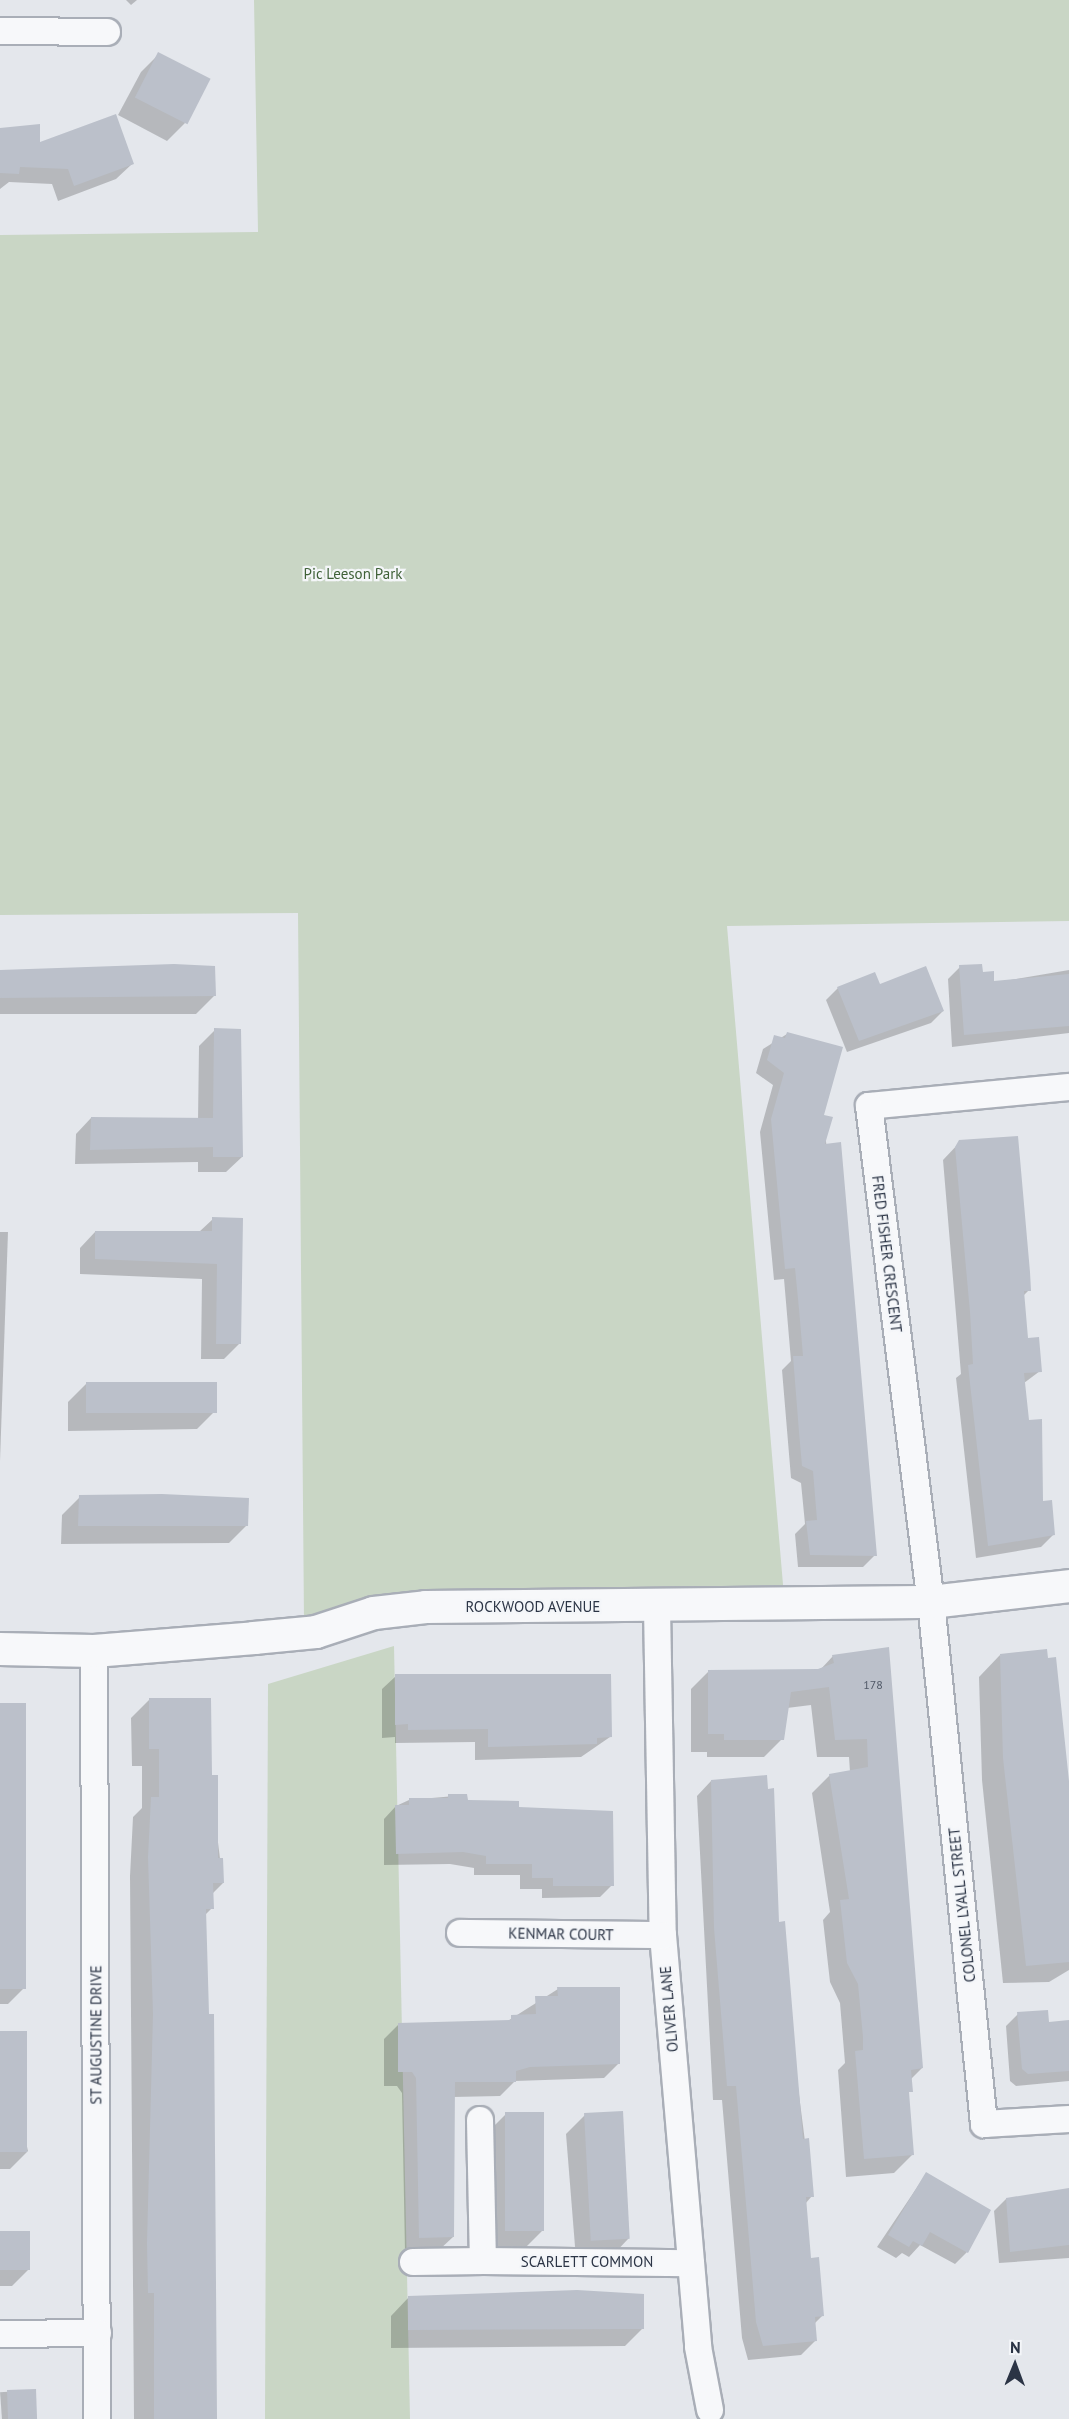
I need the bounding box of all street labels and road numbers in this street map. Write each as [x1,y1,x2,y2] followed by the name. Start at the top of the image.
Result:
[868,1174,906,1334] street label: FRED FISHER CRESCENT
[465,1598,601,1616] street label: ROCKWOOD AVENUE
[945,1826,979,1984] street label: COLONEL LYALL STREET
[508,1924,614,1944] street label: KENMAR COURT
[87,1965,105,2105] street label: ST AUGUSTINE DRIVE
[656,1965,682,2053] street label: OLIVER LANE
[520,2253,654,2271] street label: SCARLETT COMMON

